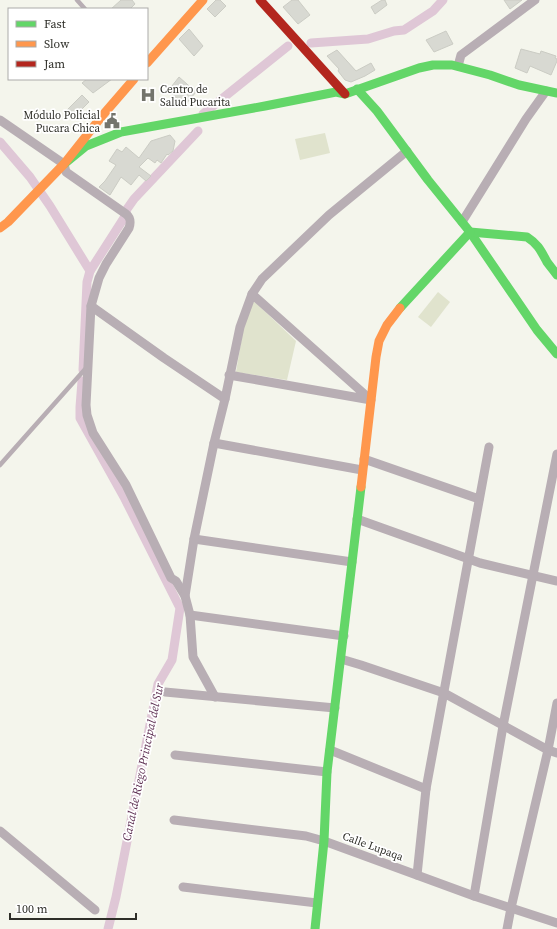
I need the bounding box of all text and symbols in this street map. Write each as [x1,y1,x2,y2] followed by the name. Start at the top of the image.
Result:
[8,8,148,80] legend
[44,16,66,32] text: Fast
[44,36,70,52] text: Slow
[43,56,65,72] text: Jam
[160,82,231,110] place label: Centro de Salud Pucarita
[139,86,157,104] hospital icon: Centro de Salud Pucarita
[24,108,100,136] place label: Módulo Policial Pucara Chica
[103,112,121,130] public building icon: Módulo Policial Pucara Chica
[118,681,168,842] water label: Canal de Riego Principal del Sur
[340,829,406,865] street label: Calle Lupaqa
[10,895,136,921] scale bar
[16,901,48,917] text: 100 m

